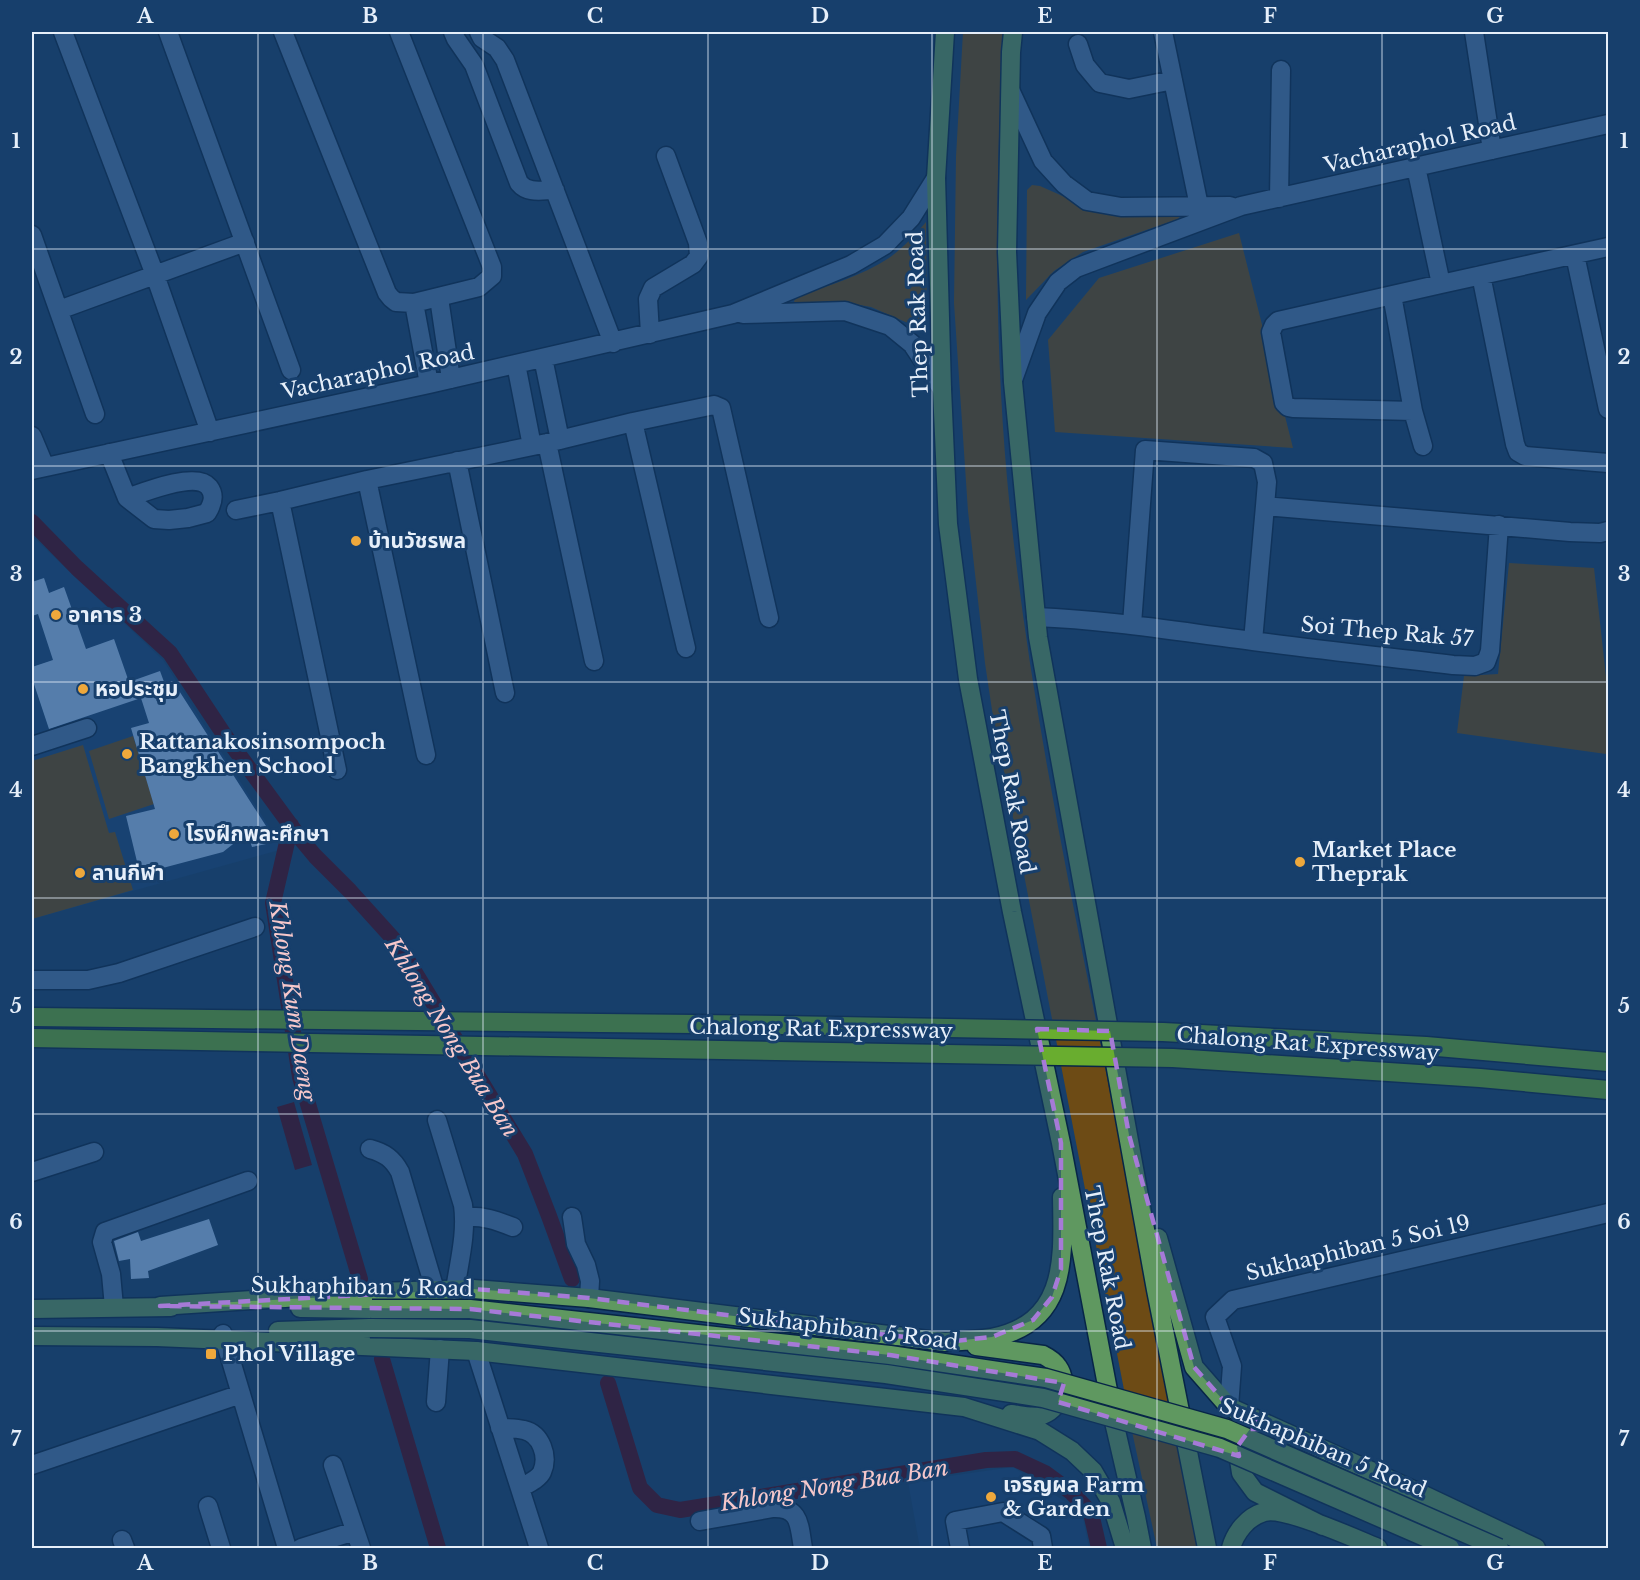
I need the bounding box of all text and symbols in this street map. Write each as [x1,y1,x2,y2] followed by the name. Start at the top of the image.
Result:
[136,4,154,28] text: A
[362,4,378,28] text: B
[587,4,603,28] text: C
[811,4,829,28] text: D
[1037,4,1053,28] text: E
[1263,4,1277,28] text: F
[1486,4,1504,28] text: G
[1320,109,1519,179] street label: Vacharaphol Road
[12,129,21,153] text: 1
[1620,129,1629,153] text: 1
[902,230,934,398] street label: Thep Rak Road
[278,339,477,405] street label: Vacharaphol Road
[9,345,23,369] text: 2
[1617,345,1631,369] text: 2
[368,528,466,554] place label: บ้านวัชรพล
[349,534,363,548] marker: บ้านวัชรพล
[10,562,22,586] text: 3
[1618,562,1630,586] text: 3
[68,602,142,628] place label: อาคาร 3
[49,608,63,622] marker: อาคาร 3
[1300,612,1475,653] street label: Soi Thep Rak 57
[95,676,178,702] place label: หอประชุม
[76,682,90,696] marker: หอประชุม
[983,708,1041,876] street label: Thep Rak Road
[139,729,386,779] place label: Rattanakosinsompoch Bangkhen School
[120,747,134,761] marker: Rattanakosinsompoch Bangkhen School
[9,778,23,802] text: 4
[1617,778,1631,802] text: 4
[186,821,329,847] place label: โรงฝึกพละศึกษา
[167,827,181,841] marker: โรงฝึกพละศึกษา
[1312,837,1457,887] place label: Market Place Theprak
[1293,855,1307,869] marker: Market Place Theprak
[92,860,164,886] place label: ลานกีฬา
[73,866,87,880] marker: ลานกีฬา
[263,898,322,1105] water label: Khlong Kum Daeng
[379,932,524,1142] water label: Khlong Nong Bua Ban
[10,994,22,1018] text: 5
[1618,994,1630,1018] text: 5
[689,1014,954,1044] street label: Chalong Rat Expressway
[1176,1022,1441,1066] street label: Chalong Rat Expressway
[1078,1184,1136,1352] street label: Thep Rak Road
[9,1210,23,1234] text: 6
[1243,1210,1473,1286] street label: Sukhaphiban 5 Soi 19
[1617,1210,1631,1234] text: 6
[251,1272,473,1302] street label: Sukhaphiban 5 Road
[736,1303,960,1355] street label: Sukhaphiban 5 Road
[223,1341,355,1367] place label: Phol Village
[204,1347,218,1361] marker: Phol Village
[1216,1393,1430,1503] street label: Sukhaphiban 5 Road
[11,1427,22,1451] text: 7
[1619,1427,1630,1451] text: 7
[717,1454,950,1517] water label: Khlong Nong Bua Ban
[1003,1472,1144,1522] place label: เจริญผล Farm & Garden
[984,1490,998,1504] marker: เจริญผล Farm & Garden
[136,1551,154,1575] text: A
[362,1551,378,1575] text: B
[587,1551,603,1575] text: C
[811,1551,829,1575] text: D
[1037,1551,1053,1575] text: E
[1263,1551,1277,1575] text: F
[1486,1551,1504,1575] text: G

